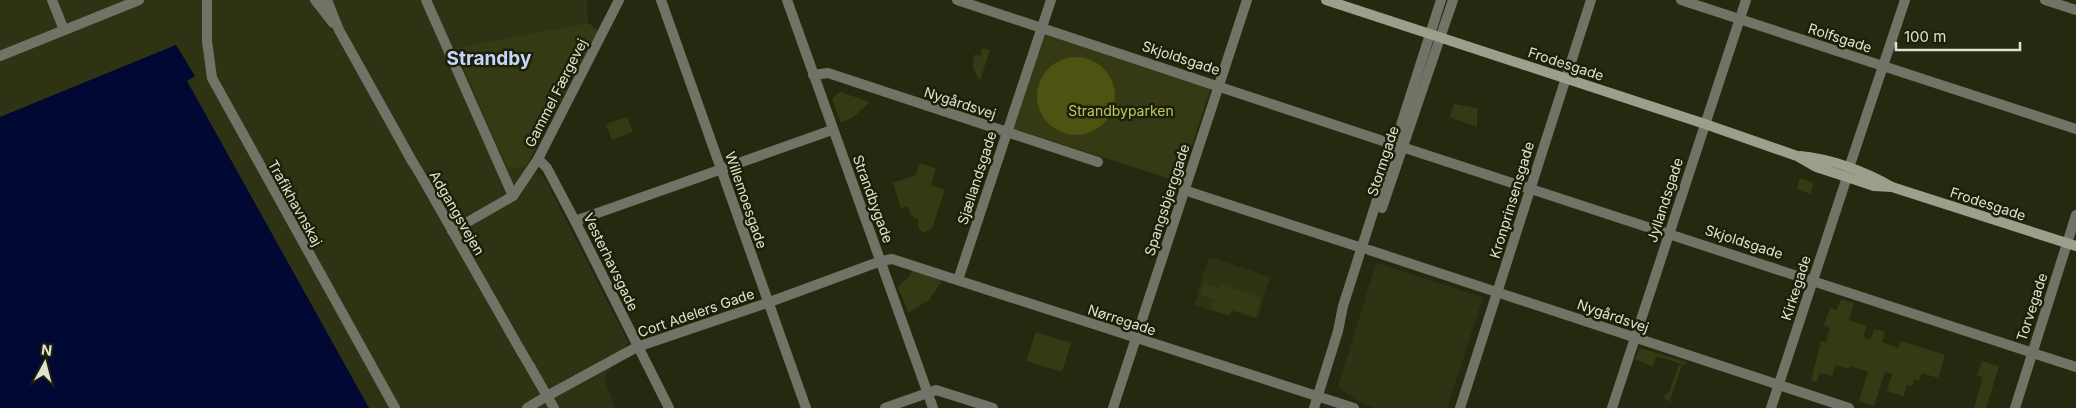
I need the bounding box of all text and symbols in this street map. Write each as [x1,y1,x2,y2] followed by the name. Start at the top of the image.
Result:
[1806,19,1874,56] street label: Rolfsgade
[1896,20,2020,52] scale bar
[1904,27,1946,46] text: 100 m
[521,36,590,150] street label: Gammel Færgevej
[1140,37,1222,78] street label: Skjoldsgade
[1526,43,1606,84] street label: Frodesgade
[447,47,532,70] district label: Strandby
[922,83,998,122] street label: Nygårdsvej
[1068,102,1174,119] park label: Strandbyparken
[1363,124,1402,198] street label: Stormgade
[953,129,1000,227] street label: Sjællandsgade
[1486,139,1537,260] street label: Kronprinsensgade
[1140,142,1193,258] street label: Spangsbjerggade
[722,149,771,251] street label: Willemoesgade
[850,152,897,245] street label: Strandbygade
[1643,155,1686,244] street label: Jyllandsgade
[265,157,326,249] street label: Trafikhavnskaj
[426,168,488,258] street label: Adgangsvejen
[1948,183,2028,224] street label: Frodesgade
[580,210,643,314] street label: Vesterhavsgade
[1703,221,1785,262] street label: Skjoldsgade
[1777,253,1814,322] street label: Kirkegade
[2013,271,2051,343] street label: Torvegade
[635,285,756,340] street label: Cort Adelers Gade
[1575,295,1651,336] street label: Nygårdsvej
[1086,300,1158,339] street label: Nørregade
[20,338,70,388] north arrow
[40,341,53,359] text: N

